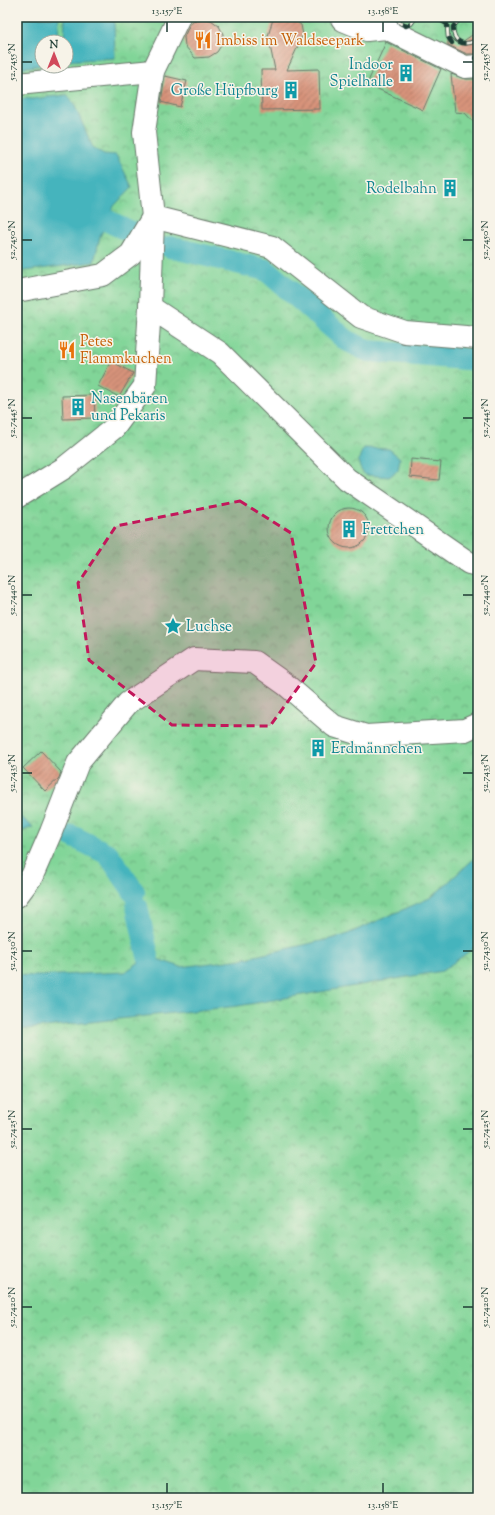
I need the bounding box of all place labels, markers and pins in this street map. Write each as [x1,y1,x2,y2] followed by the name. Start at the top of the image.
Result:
[193,30,213,50] restaurant icon: Imbiss im Waldseepark
[216,31,364,52] place label: Imbiss im Waldseepark
[330,55,393,93] place label: Indoor Spielhalle
[396,63,416,83] building icon: Indoor Spielhalle
[281,80,301,100] building icon: Große Hüpfburg
[171,81,278,102] place label: Große Hüpfburg
[440,178,460,198] building icon: Rodelbahn
[366,179,437,200] place label: Rodelbahn
[80,332,172,370] place label: Petes Flammkuchen
[57,340,77,360] restaurant icon: Petes Flammkuchen
[91,389,168,427] place label: Nasenbären und Pekaris
[68,397,88,417] building icon: Nasenbären und Pekaris
[339,519,359,539] building icon: Frettchen
[362,520,424,541] place label: Frettchen
[163,616,183,636] place icon: Luchse
[186,617,232,638] place label: Luchse
[308,738,328,758] building icon: Erdmännchen
[331,739,422,760] place label: Erdmännchen

